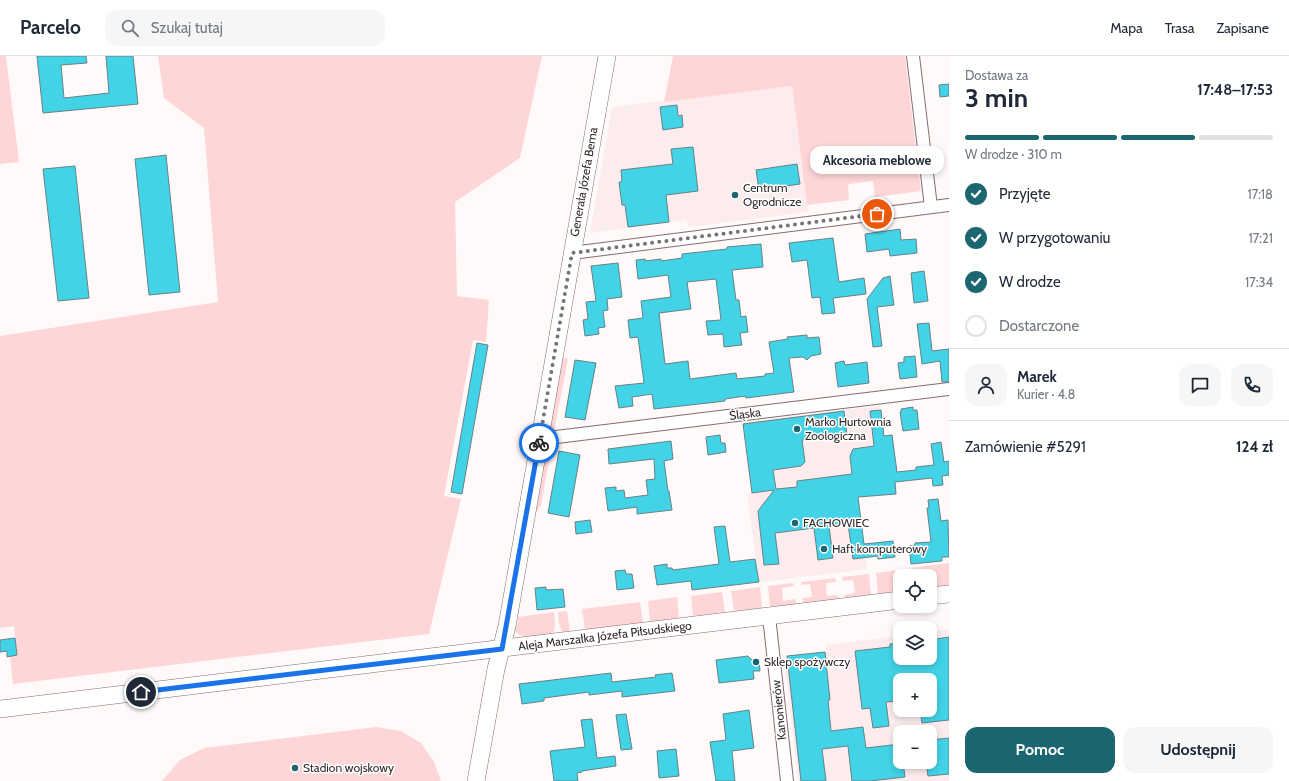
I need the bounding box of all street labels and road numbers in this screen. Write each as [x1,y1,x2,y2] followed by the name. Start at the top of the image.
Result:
[567,126,601,238] street label: Generała Józefa Bema
[728,404,762,423] street label: Śląska
[517,617,693,654] street label: Aleja Marszałka Józefa Piłsudskiego
[768,679,789,741] street label: Kanonierów

